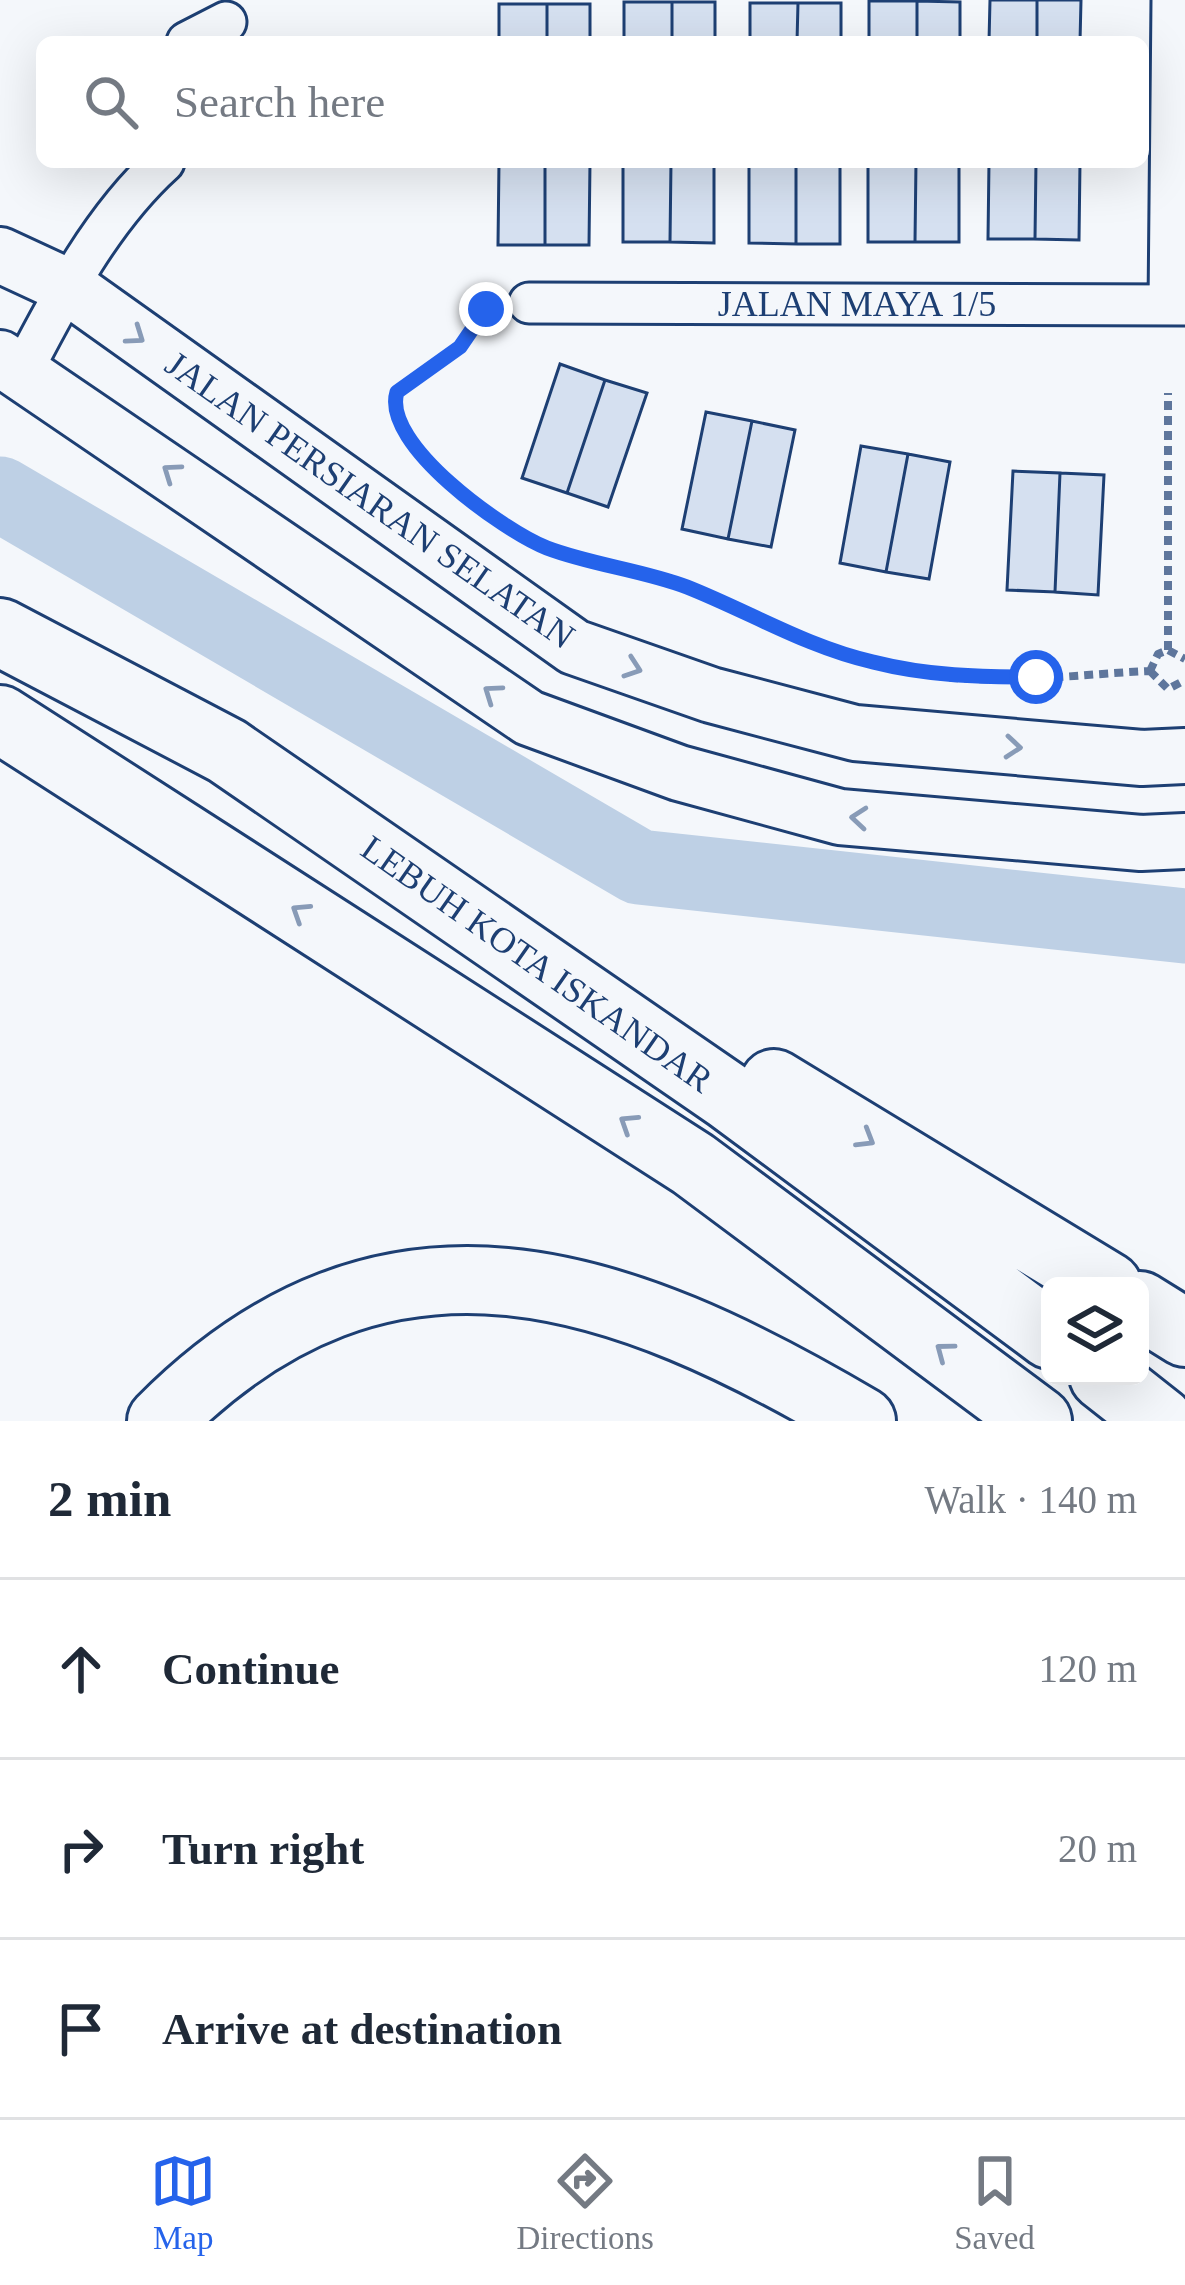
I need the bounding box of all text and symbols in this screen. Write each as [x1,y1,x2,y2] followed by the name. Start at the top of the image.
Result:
[36,36,1149,168] search box
[78,69,144,135] icon: search
[174,77,385,127] text: Search here
[459,282,513,336] route end
[718,284,996,324] street label: JALAN MAYA 1/5
[123,322,145,344] one-way arrow
[158,343,582,657] street label: JALAN PERSIARAN SELATAN
[163,464,185,486] one-way arrow
[1009,650,1063,704] route start
[621,654,642,678] one-way arrow
[484,685,506,707] one-way arrow
[1004,734,1023,759] one-way arrow
[849,806,868,831] one-way arrow
[354,827,720,1101] street label: LEBUH KOTA ISKANDAR
[291,903,313,926] one-way arrow
[619,1114,641,1137] one-way arrow
[853,1125,875,1147] one-way arrow
[1041,1277,1149,1385] map controls
[1041,1277,1149,1385] button: layers
[936,1343,957,1365] one-way arrow
[48,1471,171,1527] text: 2 min
[925,1478,1137,1521] text: Walk · 140 m
[48,1636,114,1702] icon: ahead
[162,1644,340,1694] text: Continue
[1038,1647,1137,1690] text: 120 m
[48,1816,114,1882] icon: right
[162,1824,364,1874] text: Turn right
[1058,1827,1137,1870] text: 20 m
[48,1996,114,2062] icon: arrive
[162,2004,562,2054] text: Arrive at destination
[150,2148,216,2257] tab: Map
[516,2148,654,2257] tab: Directions
[954,2148,1035,2257] tab: Saved

